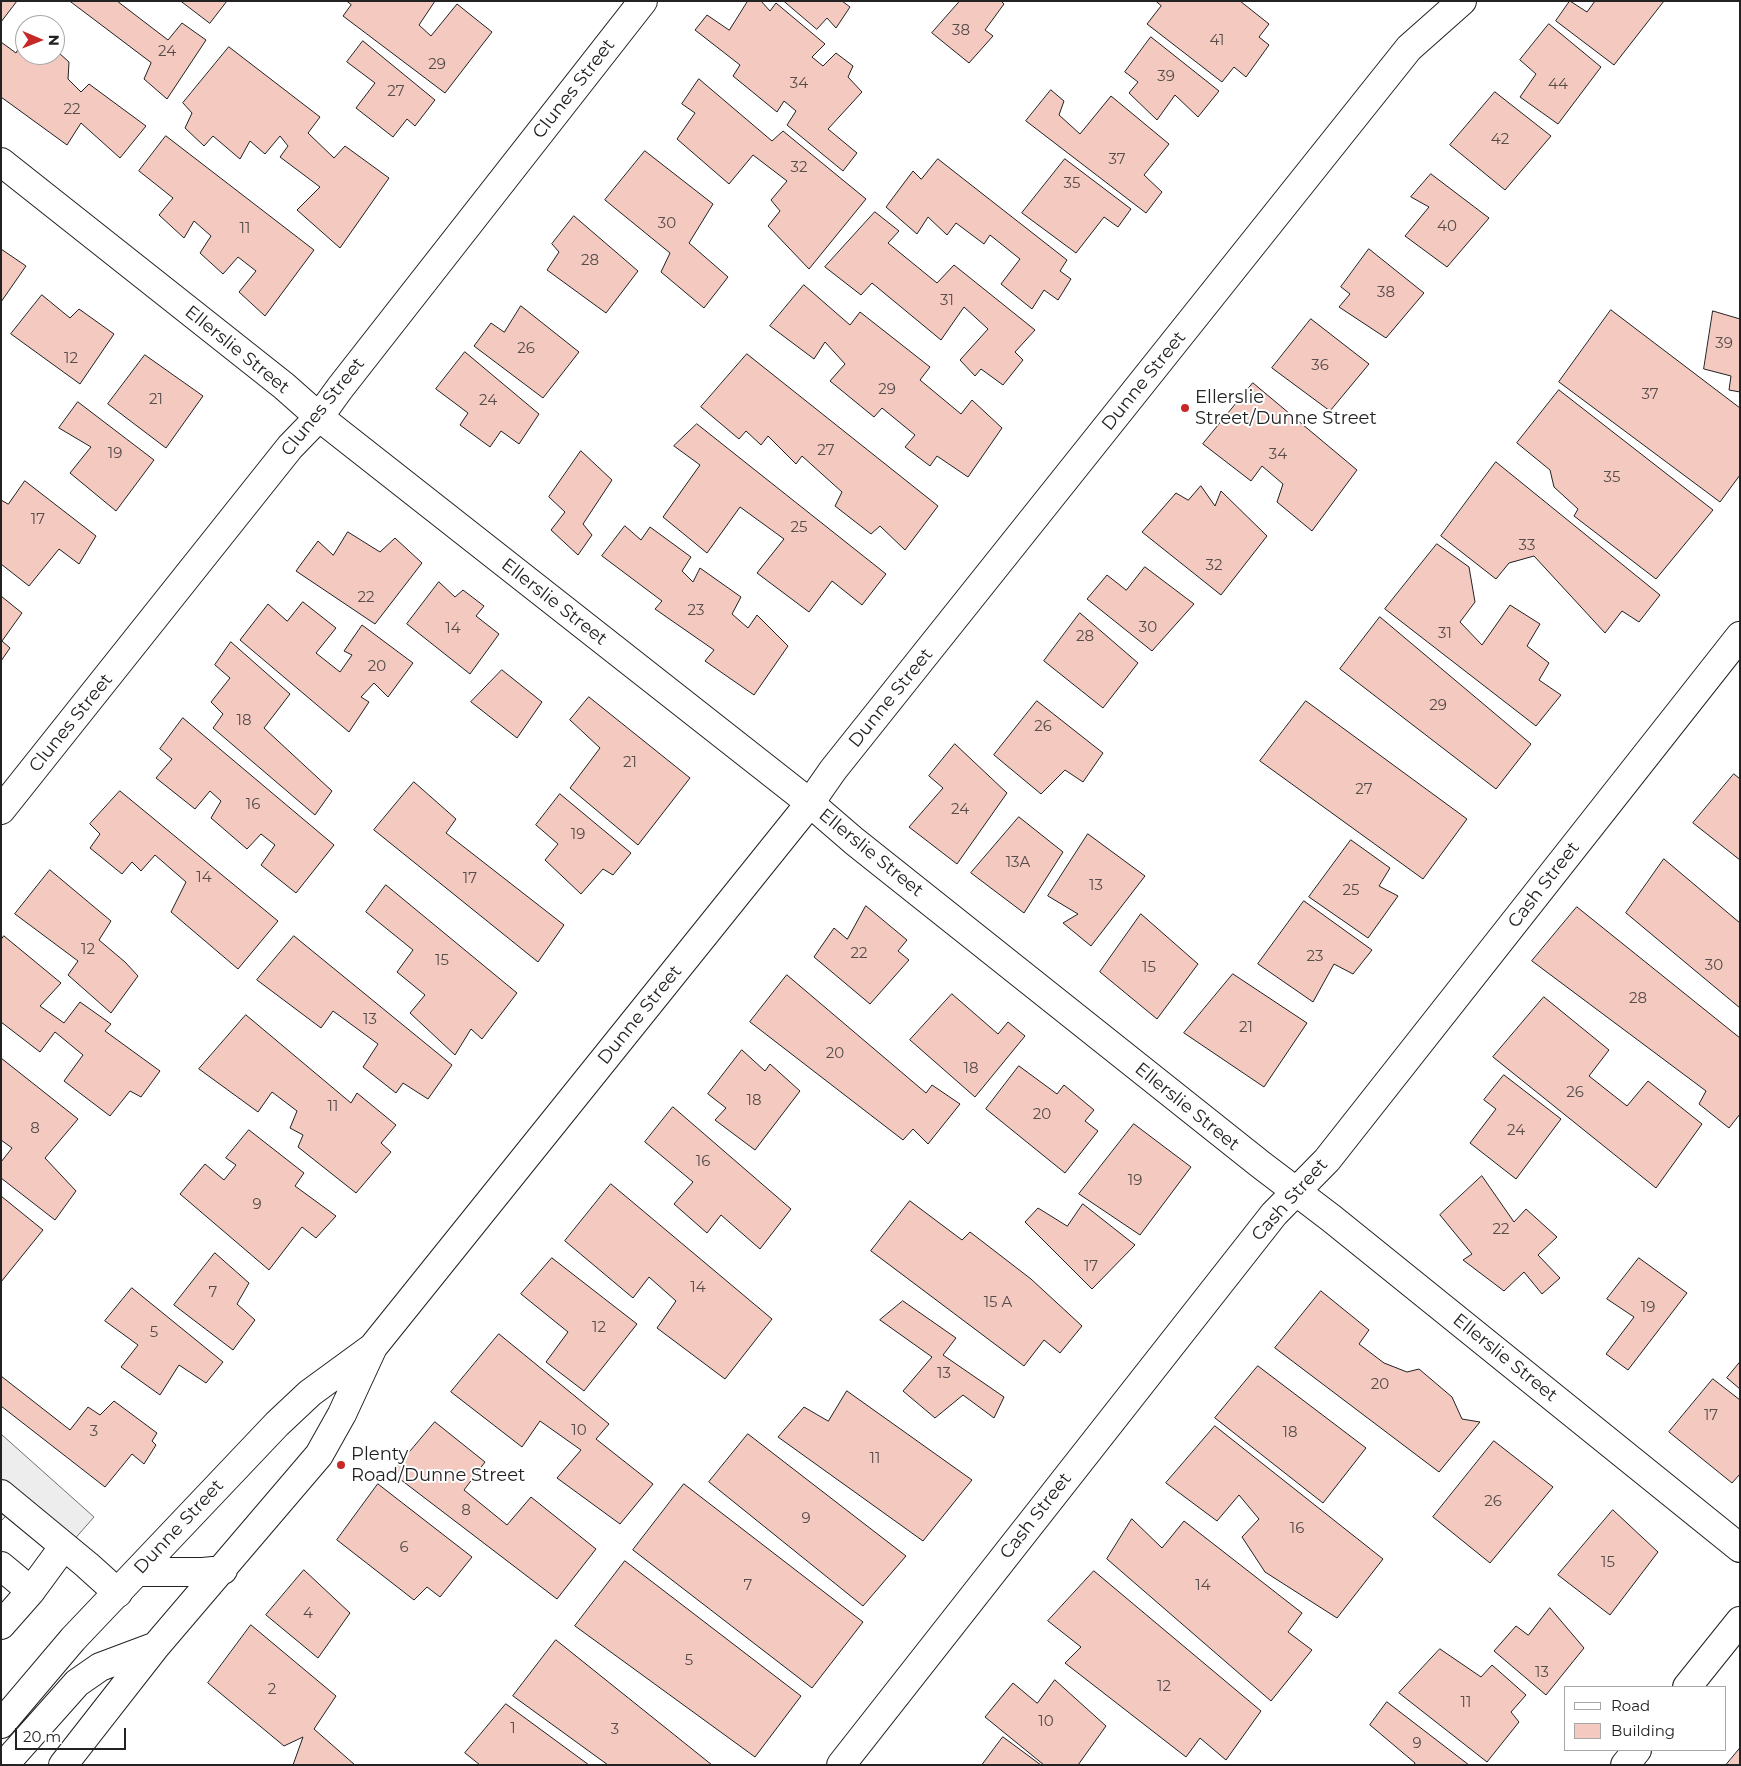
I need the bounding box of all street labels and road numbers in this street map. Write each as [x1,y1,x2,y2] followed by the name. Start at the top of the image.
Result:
[528,35,620,143] street label: Clunes Street
[180,301,294,399] street label: Ellerslie Street
[1097,327,1191,435] street label: Dunne Street
[277,353,369,461] street label: Clunes Street
[497,554,611,650] street label: Ellerslie Street
[844,644,938,752] street label: Dunne Street
[25,669,117,777] street label: Clunes Street
[814,804,928,902] street label: Ellerslie Street
[1504,838,1584,932] street label: Cash Street
[593,961,687,1069] street label: Dunne Street
[1130,1058,1244,1156] street label: Ellerslie Street
[1247,1154,1333,1246] street label: Cash Street
[1448,1309,1562,1407] street label: Ellerslie Street
[996,1469,1076,1563] street label: Cash Street
[130,1475,228,1579] street label: Dunne Street

